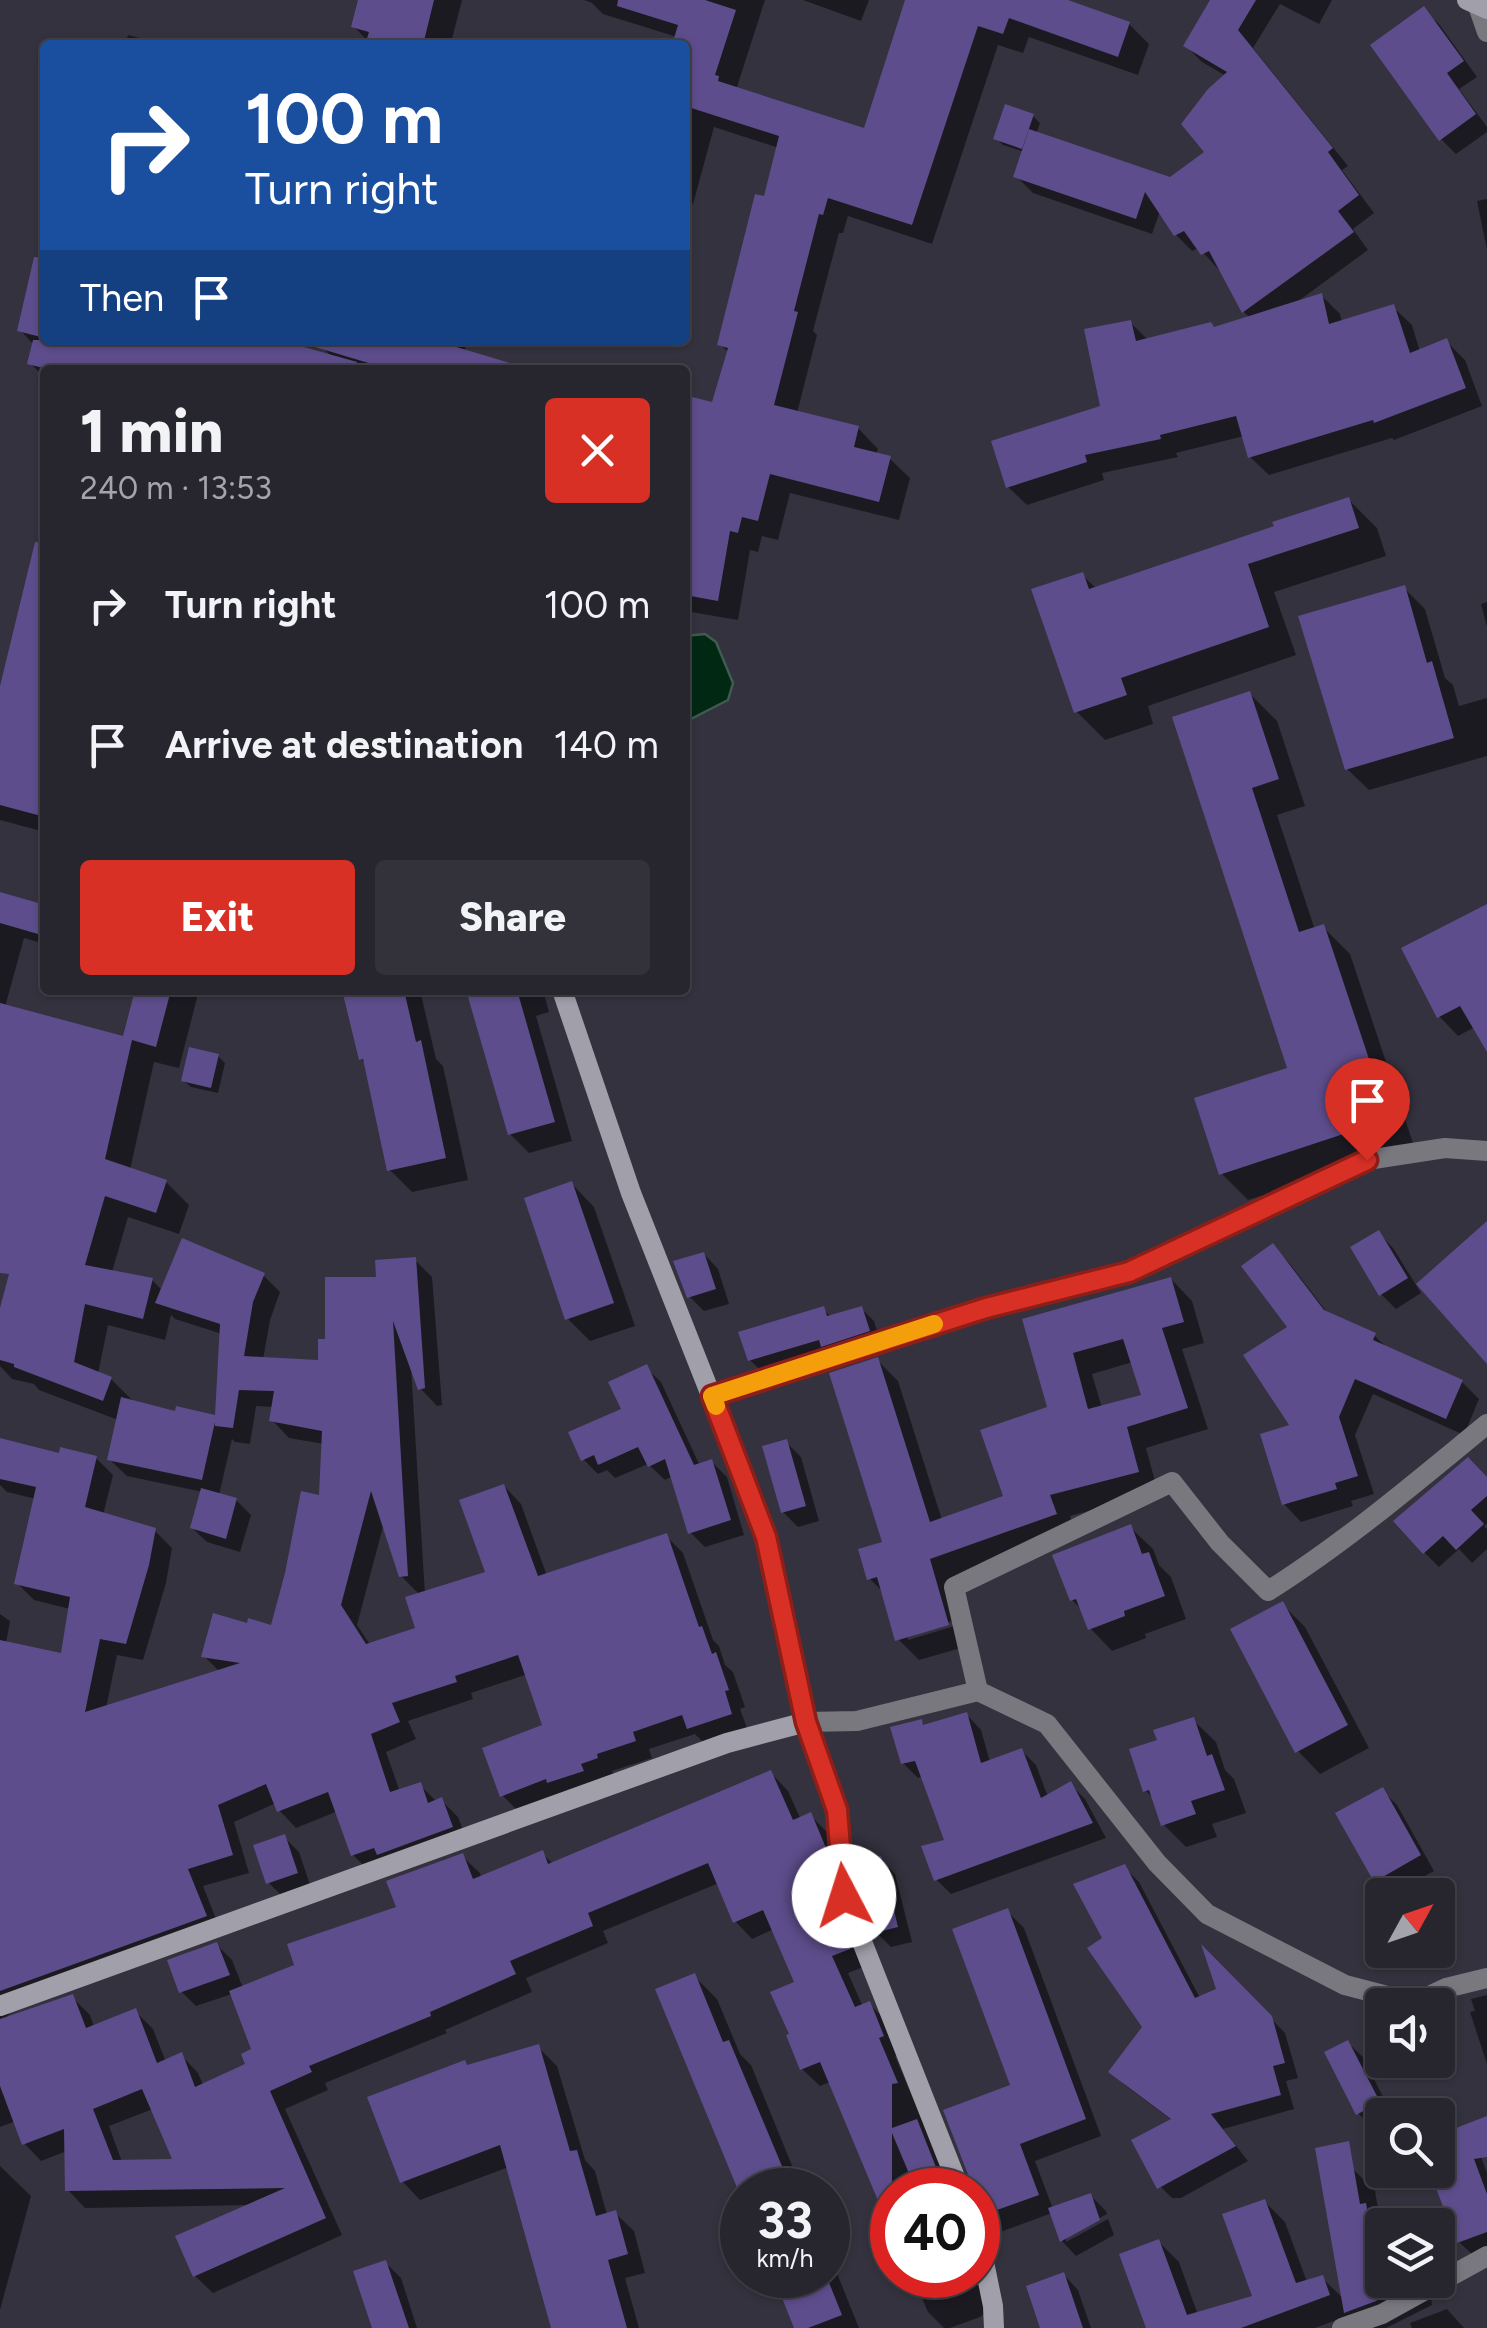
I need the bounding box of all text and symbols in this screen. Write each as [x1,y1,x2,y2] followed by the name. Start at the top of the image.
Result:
[245,76,443,161] text: 100 m
[80,80,210,210] icon: right
[245,161,438,215] text: Turn right
[184,270,239,325] icon: arrive
[80,275,164,321] text: Then
[80,395,223,467] text: 1 min
[545,398,650,503] button: close
[80,469,272,507] text: 240 m · 13:53
[80,578,135,633] icon: right
[165,582,337,628] text: Turn right
[544,582,650,628] text: 100 m
[80,718,135,773] icon: arrive
[165,722,523,768] text: Arrive at destination
[553,722,659,768] text: 140 m
[80,860,355,975] button: Exit
[375,860,650,975] button: Share
[1325,1058,1410,1161] pin
[1340,1073,1395,1128] icon: arrive
[792,1844,896,1948] position arrow
[1365,1878,1455,1968] north arrow
[1365,1878,1455,2298] map controls
[1365,1988,1455,2078] button: sound
[1365,2098,1455,2188] button: search
[870,2168,1000,2298] speed limit sign: 40
[757,2190,813,2251] text: 33
[1365,2208,1455,2298] button: layers
[756,2243,814,2273] text: km/h

